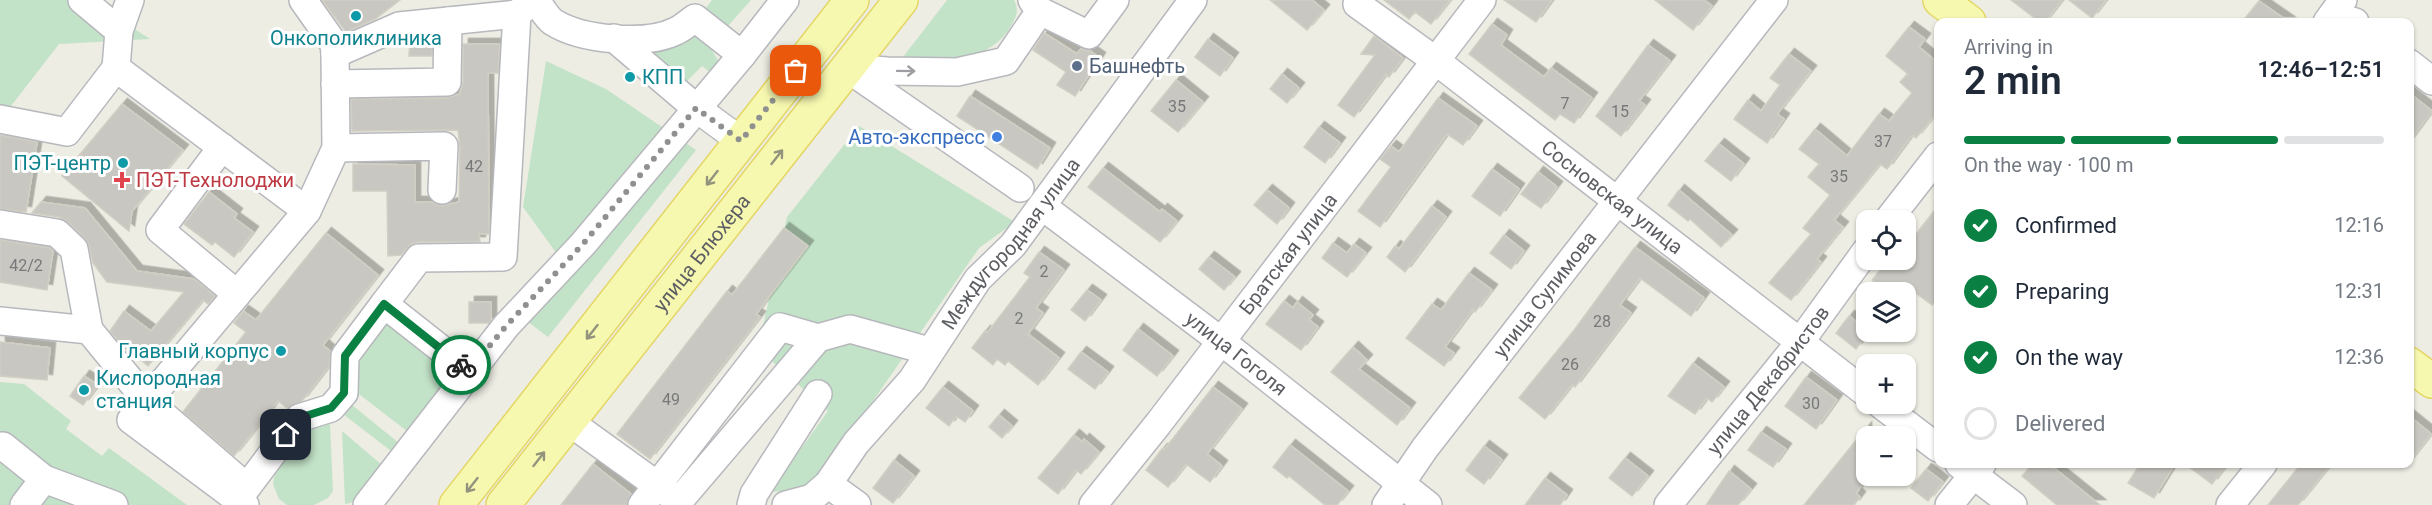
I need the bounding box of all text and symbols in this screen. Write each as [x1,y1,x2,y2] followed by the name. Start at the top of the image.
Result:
[349,9,363,23] marker: Онкополиклиника
[270,26,442,50] place label: Онкополиклиника
[1964,35,2053,59] text: Arriving in
[770,45,821,96] pin
[779,54,812,87] icon: bag
[1089,54,1185,78] place label: Башнефть
[2257,57,2384,82] text: 12:46–12:51
[1964,58,2062,104] text: 2 min
[1070,59,1084,73] marker: Башнефть
[642,65,683,89] place label: КПП
[895,66,915,77] one-way arrow
[623,70,637,84] marker: КПП
[1561,94,1570,113] house number: 7
[1168,97,1186,116] house number: 35
[1611,102,1629,121] house number: 15
[848,125,985,149] place label: Авто-экспресс
[990,130,1004,144] marker: Авто-экспресс
[1874,132,1892,151] house number: 37
[1537,135,1688,259] street label: Сосновская улица
[770,150,783,166] one-way arrow
[13,151,111,175] place label: ПЭТ-центр
[936,153,1085,334] street label: Междугородная улица
[1964,153,2133,177] text: On the way · 100 m
[116,156,130,170] marker: ПЭТ-центр
[465,157,483,176] house number: 42
[1830,167,1848,186] house number: 35
[136,168,294,192] place label: ПЭТ-Технолоджи
[706,170,719,186] one-way arrow
[113,171,131,189] marker: ПЭТ-Технолоджи
[1234,188,1342,319] street label: Братская улица
[648,189,755,316] street label: улица Блюхера
[1964,209,1997,242] icon: check
[1856,210,1916,486] map controls
[1856,210,1916,270] button: locate
[2015,213,2117,238] text: Confirmed
[2334,213,2384,237] text: 12:16
[1488,226,1601,362] street label: улица Сулимова
[9,256,43,275] house number: 42/2
[1040,262,1049,281] house number: 2
[1964,275,1997,308] icon: check
[2015,279,2109,304] text: Preparing
[2334,279,2384,303] text: 12:31
[1856,282,1916,342] button: layers
[1702,301,1834,460] street label: улица Декабристов
[1181,306,1292,401] street label: улица Гоголя
[1015,309,1024,328] house number: 2
[1593,312,1611,331] house number: 28
[585,323,598,339] one-way arrow
[431,335,491,395] courier
[118,339,269,363] place label: Главный корпус
[1964,341,1997,374] icon: check
[274,344,288,358] marker: Главный корпус
[2015,345,2123,370] text: On the way
[2334,345,2384,369] text: 12:36
[445,349,478,382] icon: bike
[1856,354,1916,414] button: +
[1561,355,1579,374] house number: 26
[96,366,221,413] place label: Кислородная станция
[77,383,91,397] marker: Кислородная станция
[662,390,680,409] house number: 49
[1802,394,1820,413] house number: 30
[260,409,311,460] pin
[2015,411,2105,436] text: Delivered
[269,418,302,451] icon: home
[1856,426,1916,486] button: −
[532,451,545,467] one-way arrow
[465,477,478,493] one-way arrow

